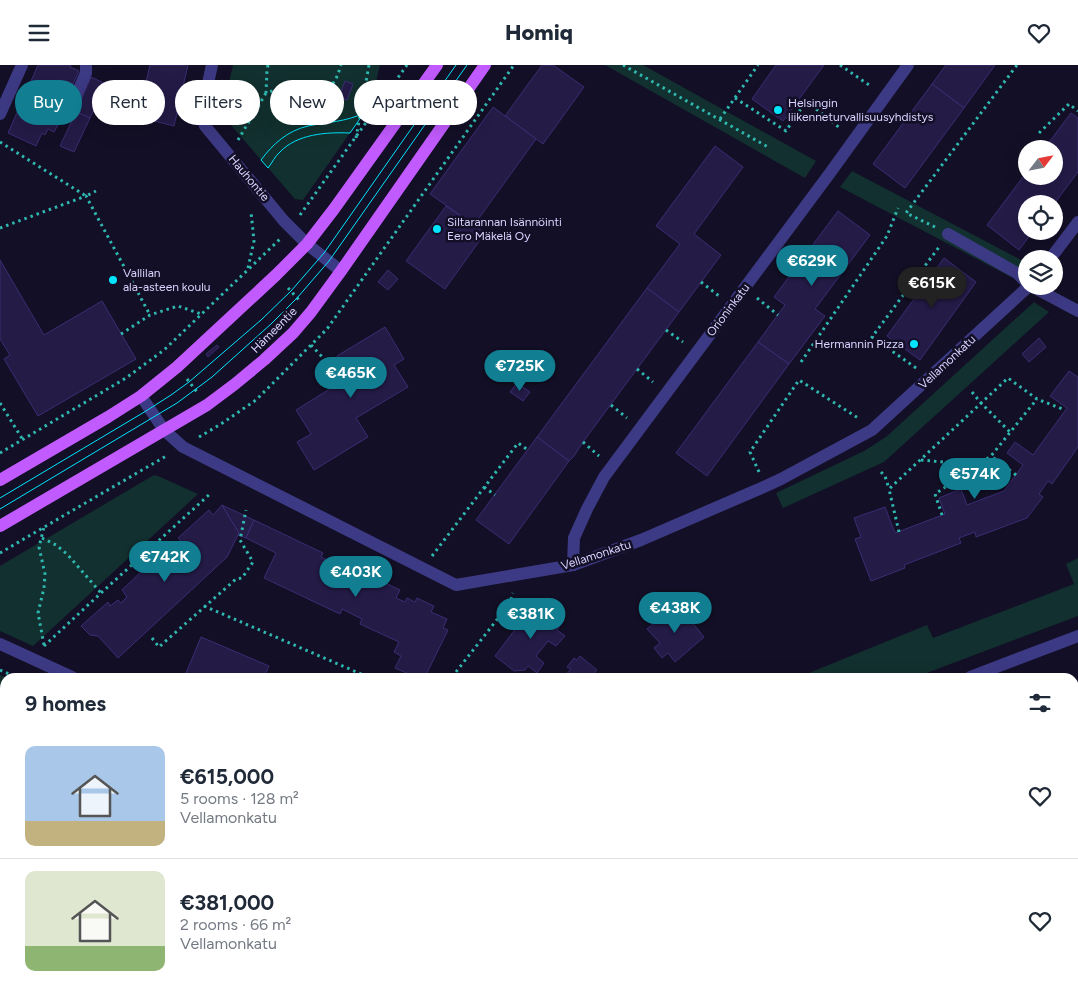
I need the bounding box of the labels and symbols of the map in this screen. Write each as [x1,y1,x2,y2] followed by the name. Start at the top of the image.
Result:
[788,96,934,124] place label: Helsingin liikenneturvallisuusyhdistys
[772,104,784,116] marker: Helsingin liikenneturvallisuusyhdistys
[1018,140,1062,185] north arrow
[226,152,273,204] street label: Hauhontie
[447,215,562,243] place label: Siltarannan Isännöinti Eero Mäkelä Oy
[431,223,443,235] marker: Siltarannan Isännöinti Eero Mäkelä Oy
[777,245,847,287] pin: €629K
[123,266,211,294] place label: Vallilan ala-asteen koulu
[897,267,967,309] pin: €615K
[107,274,119,286] marker: Vallilan ala-asteen koulu
[704,281,752,339] street label: Orioninkatu
[248,304,300,356] street label: Hämeentie
[916,332,978,392] street label: Vellamonkatu
[815,337,904,351] place label: Hermannin Pizza
[908,338,920,350] marker: Hermannin Pizza
[485,349,555,392] pin: €725K
[316,357,386,399] pin: €465K
[940,457,1010,500] pin: €574K
[559,537,633,573] street label: Vellamonkatu
[130,541,200,583] pin: €742K
[321,555,391,598] pin: €403K
[640,591,710,634] pin: €438K
[496,597,566,640] pin: €381K

